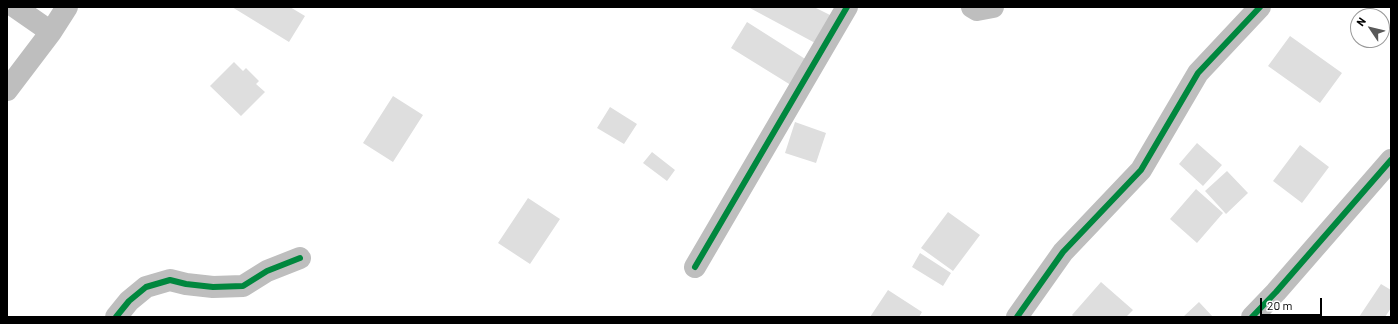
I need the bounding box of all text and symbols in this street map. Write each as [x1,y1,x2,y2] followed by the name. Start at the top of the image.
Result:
[1350,8,1390,48] north arrow
[1353,15,1368,28] text: N
[1262,290,1324,316] scale bar
[1267,298,1293,312] text: 20 m

